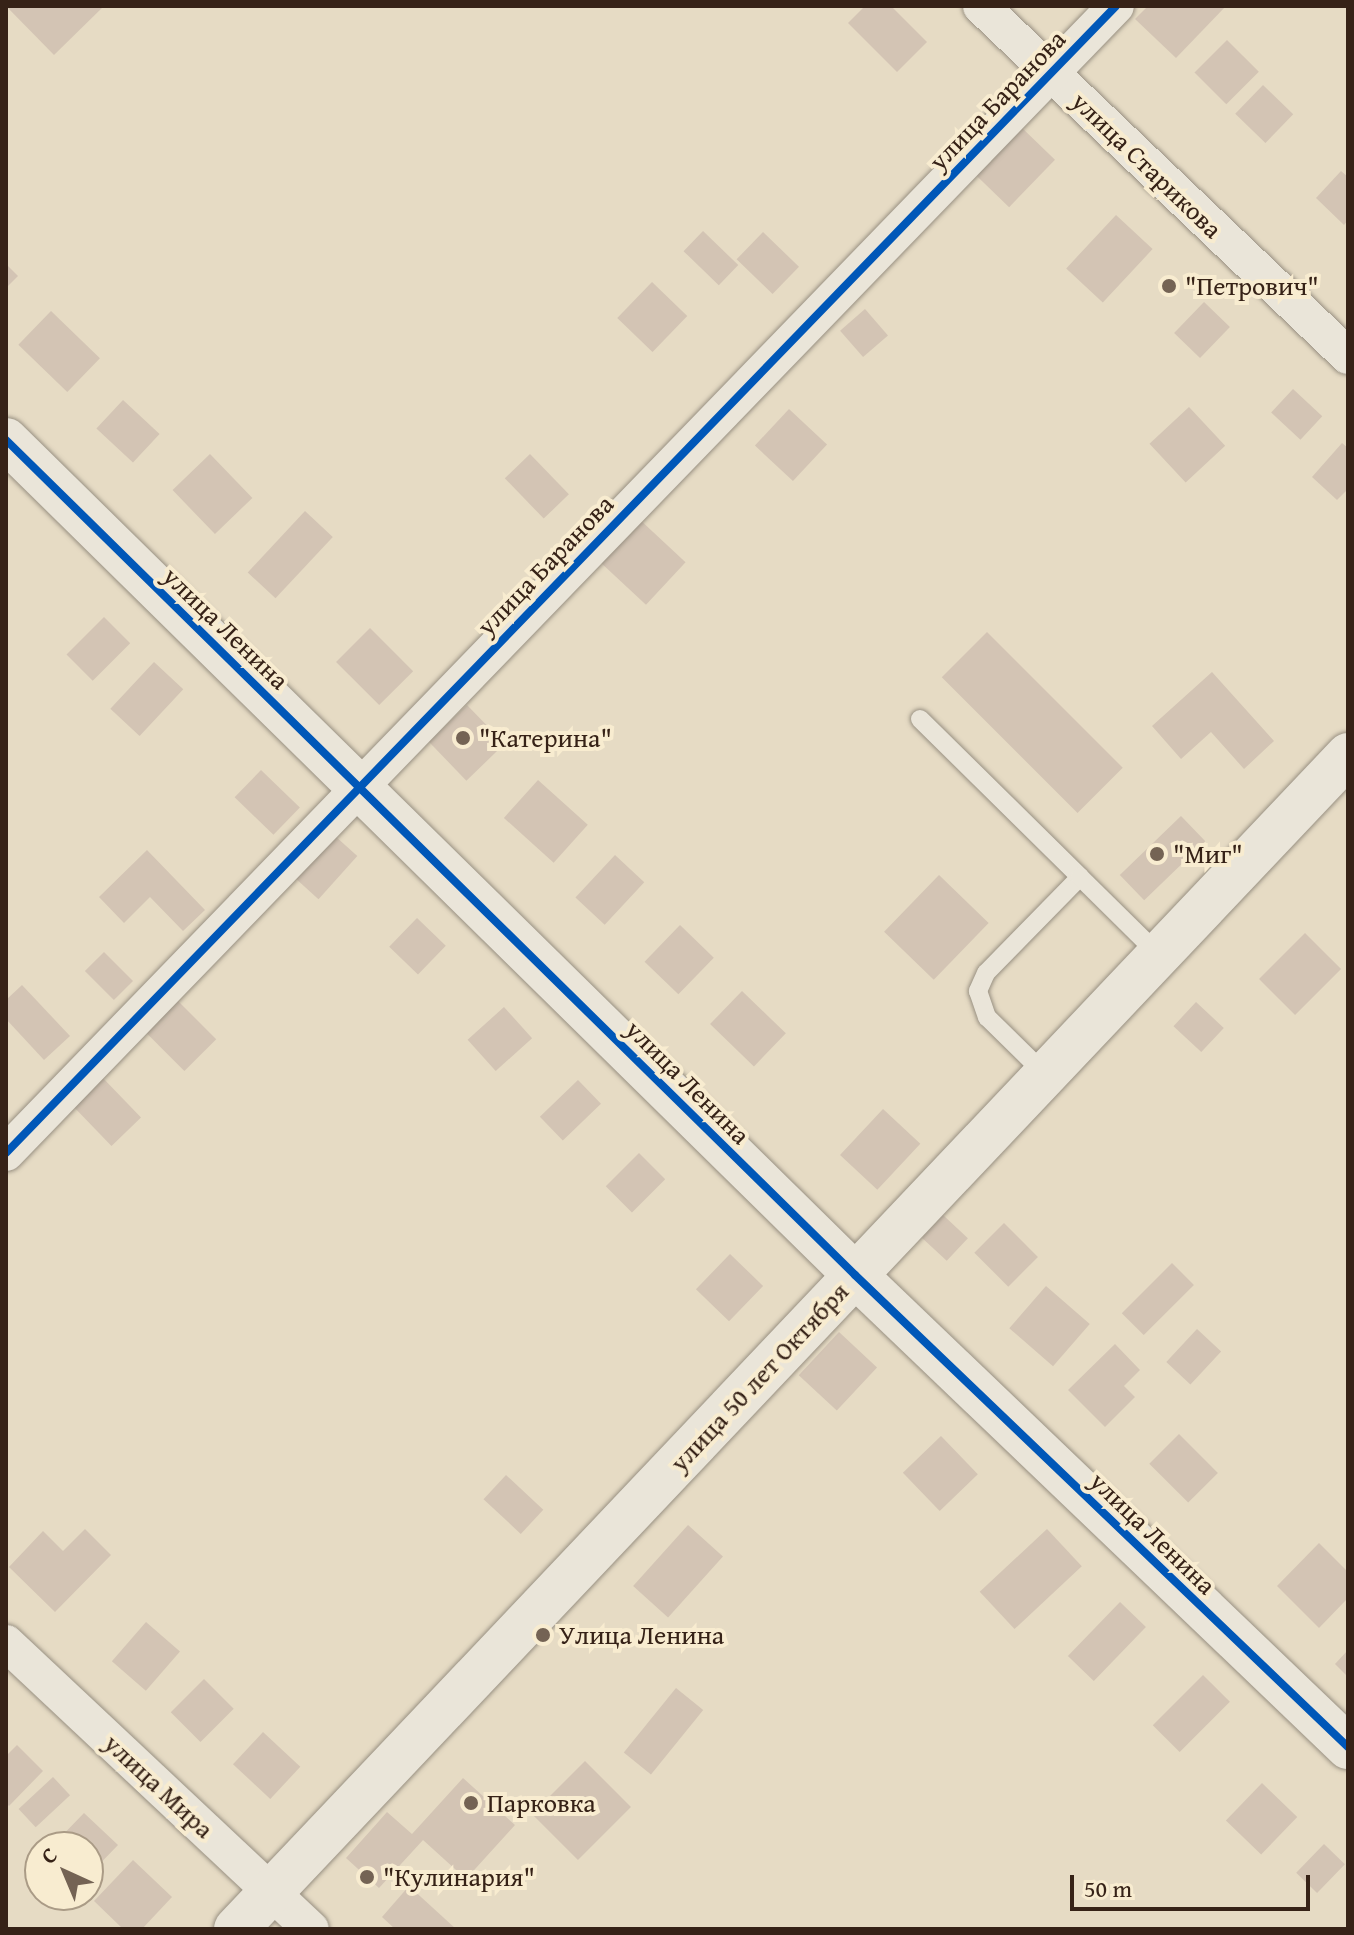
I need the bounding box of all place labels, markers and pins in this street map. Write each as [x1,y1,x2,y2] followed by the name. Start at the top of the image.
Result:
[1185,270,1319,302] place label: "Петрович"
[1160,277,1178,295] marker: "Петрович"
[479,722,612,754] place label: "Катерина"
[454,729,472,747] marker: "Катерина"
[1173,838,1243,870] place label: "Миг"
[1148,845,1166,863] marker: "Миг"
[559,1619,724,1651] place label: Улица Ленина
[534,1626,552,1644] marker: Улица Ленина
[487,1787,596,1819] place label: Парковка
[462,1794,480,1812] marker: Парковка
[383,1861,535,1893] place label: "Кулинария"
[358,1868,376,1886] marker: "Кулинария"

